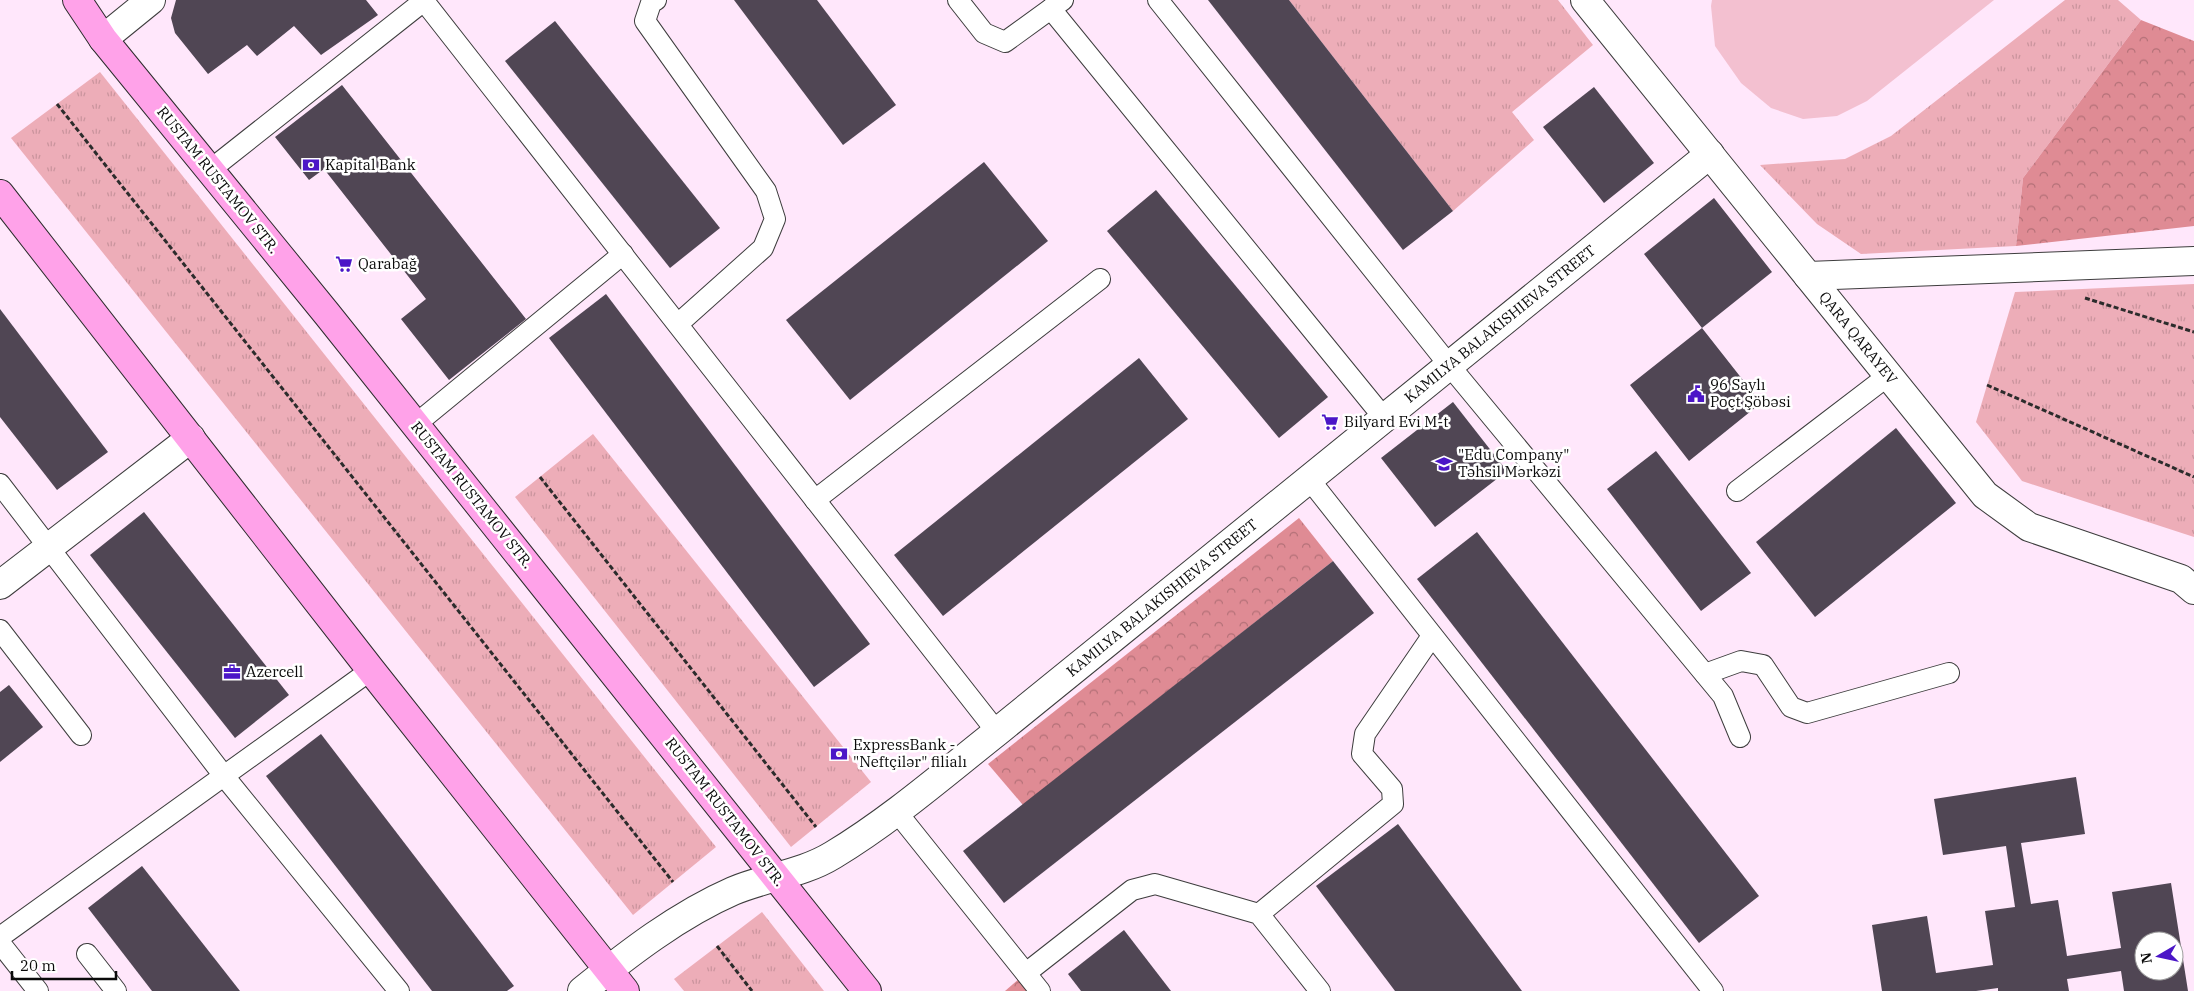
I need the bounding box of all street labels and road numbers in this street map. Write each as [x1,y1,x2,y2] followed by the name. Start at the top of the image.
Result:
[153,102,284,257] street label: RUSTAM RUSTAMOV STR.
[1400,240,1599,407] street label: KAMILYA BALAKISHIEVA STREET
[1815,287,1902,388] street label: QARA QARAYEV
[407,417,538,572] street label: RUSTAM RUSTAMOV STR.
[1062,514,1261,681] street label: KAMILYA BALAKISHIEVA STREET
[661,733,789,890] street label: RUSTAM RUSTAMOV STR.

